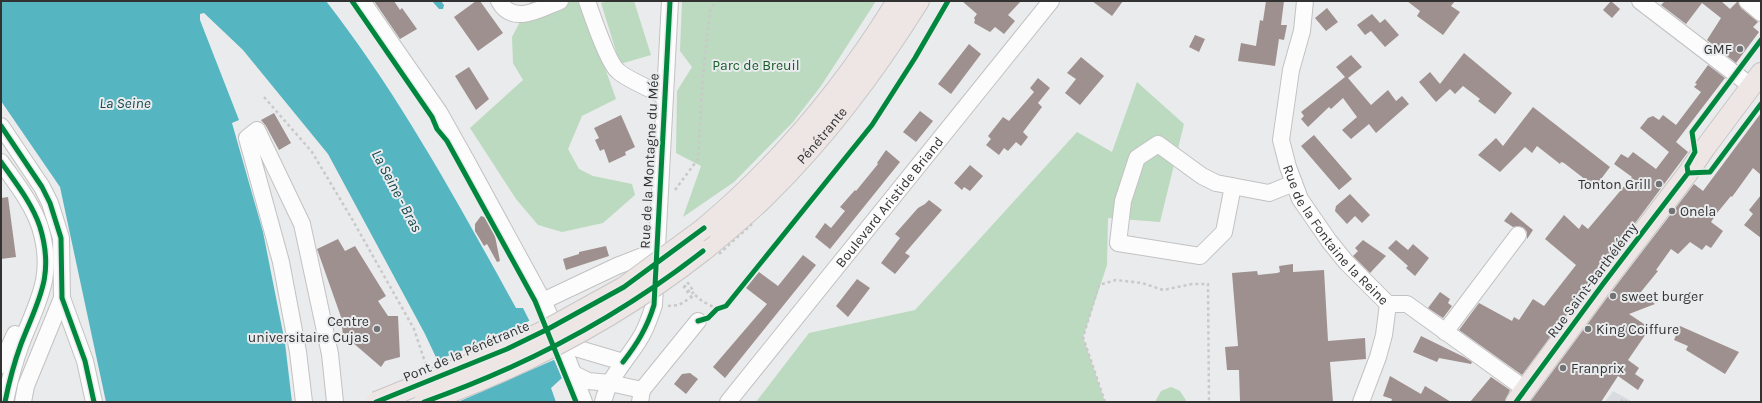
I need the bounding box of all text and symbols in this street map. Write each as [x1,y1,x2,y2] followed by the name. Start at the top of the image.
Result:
[1704,41,1732,58] place label: GMF
[1735,44,1745,54] marker: GMF
[712,57,800,74] park label: Parc de Breuil
[636,73,663,249] street label: Rue de la Montagne du Mée
[99,94,151,112] water label: La Seine
[793,104,851,168] street label: Pénétrante
[832,133,947,271] street label: Boulevard Aristide Briand
[368,147,426,235] water label: La Seine - Bras
[1279,162,1392,309] street label: Rue de la Fontaine la Reine
[1578,176,1651,193] place label: Tonton Grill
[1654,179,1664,189] marker: Tonton Grill
[1680,203,1716,220] place label: Onela
[1667,206,1677,216] marker: Onela
[1544,219,1641,341] street label: Rue Saint-Barthélémy
[1621,288,1704,305] place label: sweet burger
[1608,291,1618,301] marker: sweet burger
[248,313,369,346] place label: Centre universitaire Cujas
[400,317,532,386] street label: Pont de la Pénétrante
[1596,321,1679,338] place label: King Coiffure
[372,324,382,334] marker: Centre universitaire Cujas
[1583,324,1593,334] marker: King Coiffure
[1571,360,1624,377] place label: Franprix
[1558,363,1568,373] marker: Franprix

